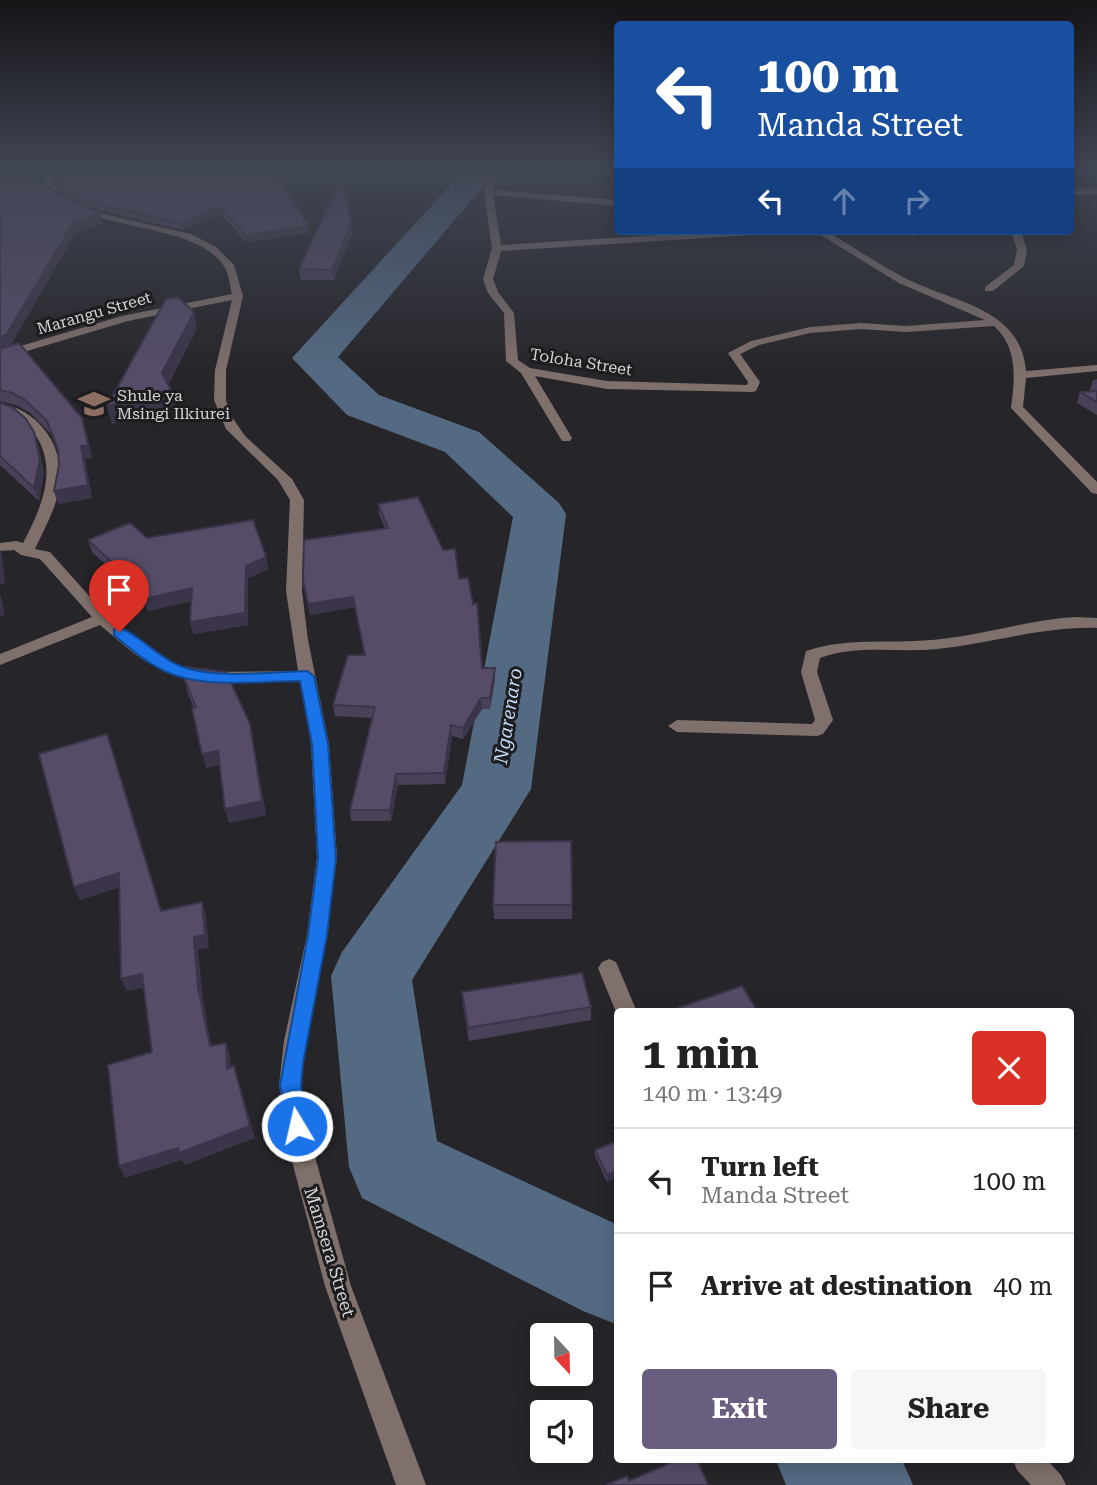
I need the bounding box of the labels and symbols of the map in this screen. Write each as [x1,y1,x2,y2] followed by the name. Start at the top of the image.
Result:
[35,288,153,338] street label: Marangu Street
[529,345,633,379] street label: Toloha Street
[117,386,230,423] place label: Shule ya Msingi Ilkiurei
[77,387,111,421] school or university icon: Shule ya Msingi Ilkiurei
[89,560,149,632] pin
[489,667,527,766] water label: Ngarenaro
[260,1089,334,1163] position arrow
[300,1185,360,1320] street label: Mamsera Street
[530,1323,593,1386] north arrow

